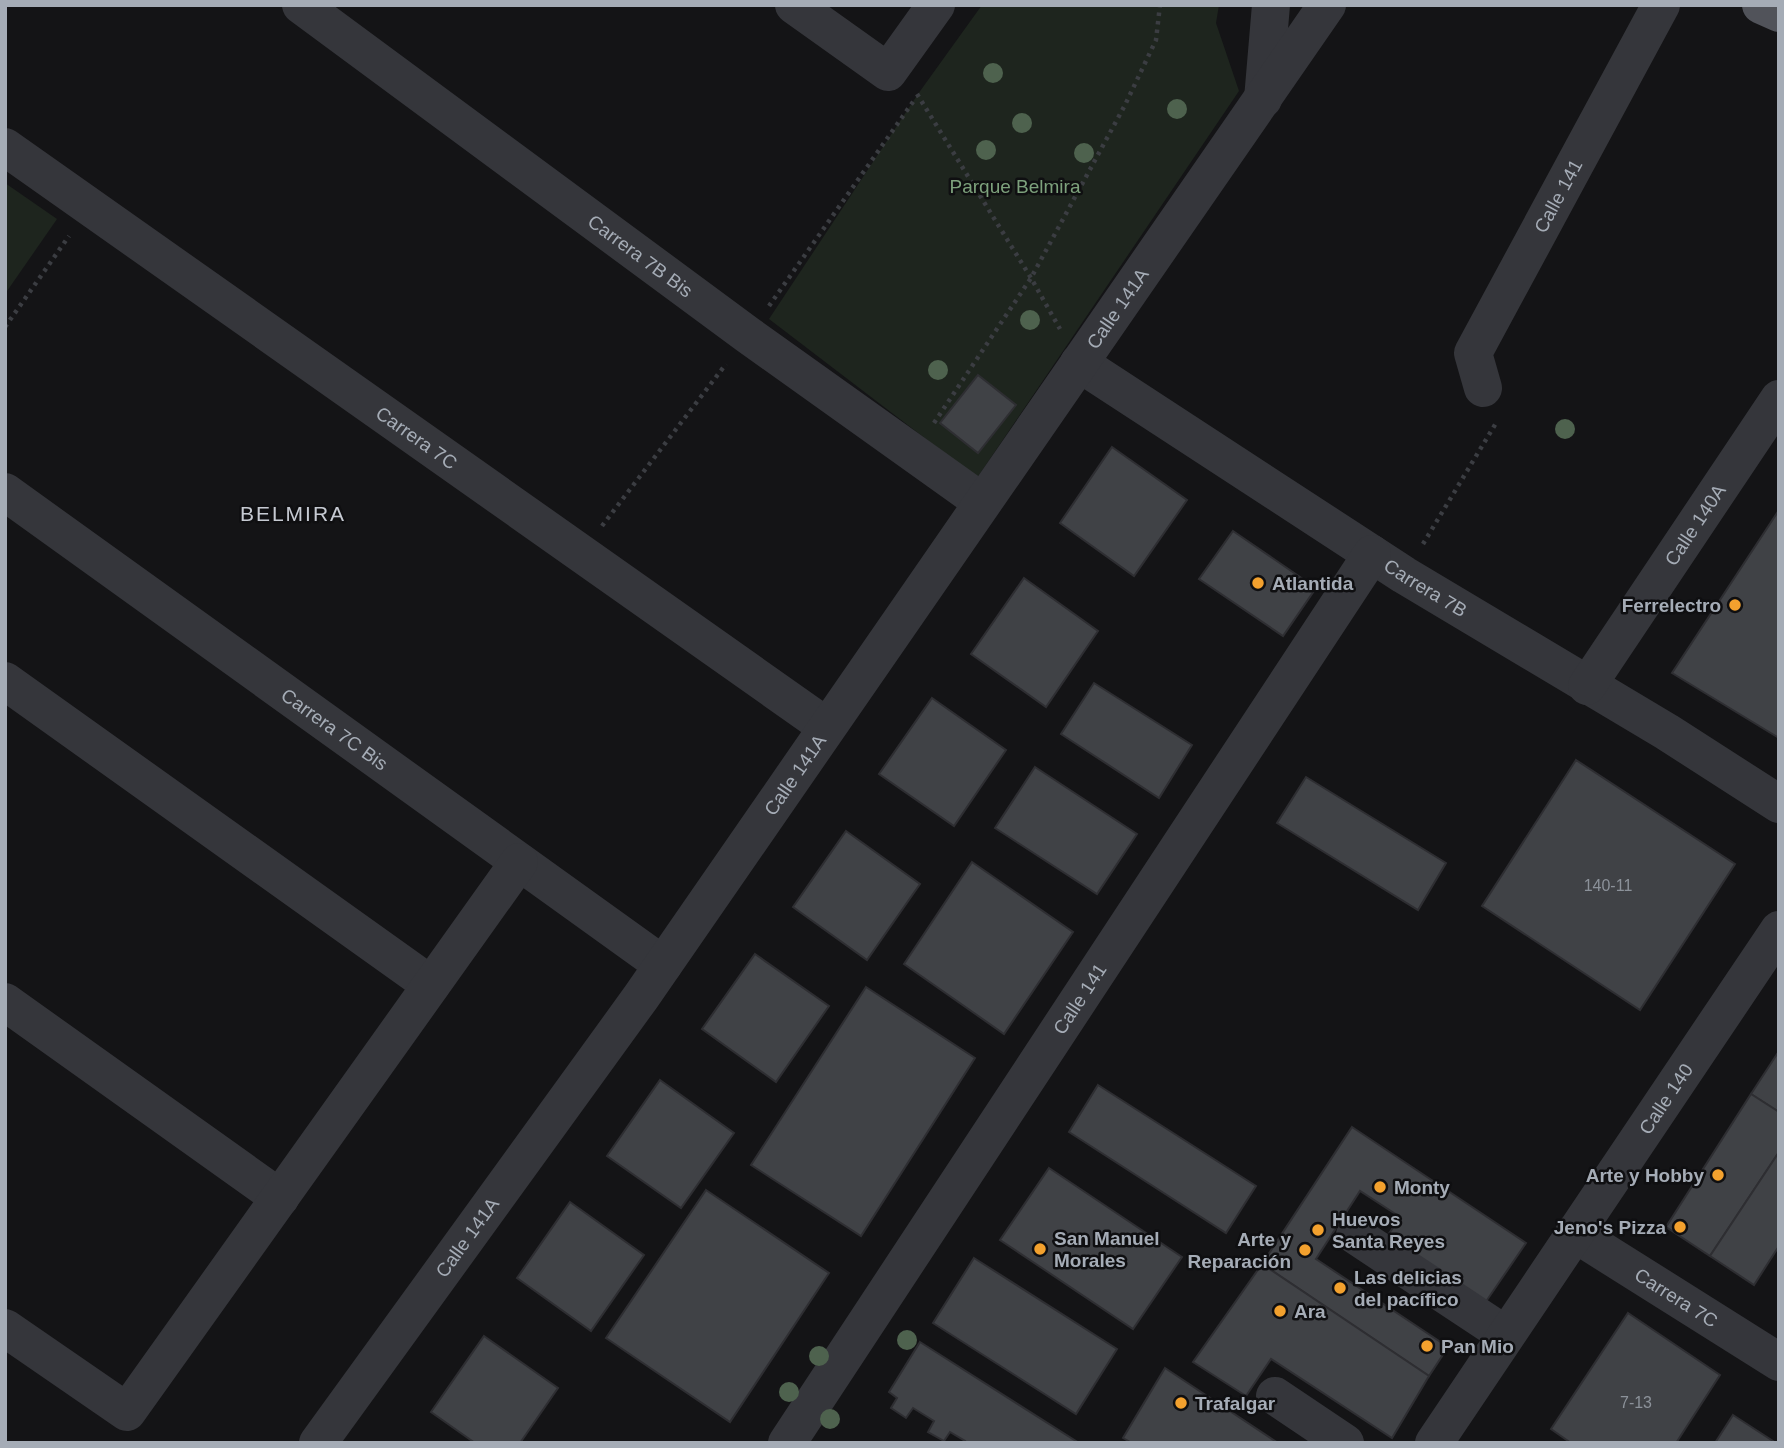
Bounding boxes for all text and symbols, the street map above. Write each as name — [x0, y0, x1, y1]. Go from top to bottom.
street label: Calle 141 — [1530, 156, 1586, 236]
park label: Parque Belmira — [950, 176, 1081, 197]
street label: Carrera 7B Bis — [584, 210, 697, 301]
street label: Calle 141A — [1082, 264, 1153, 353]
street label: Carrera 7C — [372, 402, 461, 473]
street label: Calle 140A — [1660, 480, 1730, 569]
district label: BELMIRA — [240, 502, 346, 525]
street label: Carrera 7B — [1380, 554, 1471, 621]
place label: Atlantida — [1272, 573, 1354, 594]
marker: Atlantida — [1250, 575, 1266, 591]
place label: Ferrelectro — [1622, 595, 1721, 616]
marker: Ferrelectro — [1727, 597, 1743, 613]
street label: Carrera 7C Bis — [277, 684, 392, 774]
street label: Calle 141A — [760, 730, 830, 819]
house number: 140-11 — [1584, 877, 1632, 894]
street label: Calle 141 — [1049, 959, 1110, 1038]
street label: Calle 140 — [1634, 1059, 1697, 1138]
place label: Arte y Hobby — [1586, 1165, 1704, 1186]
marker: Arte y Hobby — [1710, 1167, 1726, 1183]
place label: Monty — [1394, 1177, 1450, 1198]
marker: Monty — [1372, 1179, 1388, 1195]
street label: Calle 141A — [431, 1193, 503, 1281]
place label: Huevos Santa Reyes — [1332, 1209, 1445, 1252]
place label: Jeno's Pizza — [1554, 1217, 1666, 1238]
marker: Jeno's Pizza — [1672, 1219, 1688, 1235]
marker: Huevos Santa Reyes — [1310, 1222, 1326, 1238]
place label: San Manuel Morales — [1054, 1228, 1160, 1271]
place label: Arte y Reparación — [1188, 1229, 1291, 1272]
marker: San Manuel Morales — [1032, 1241, 1048, 1257]
marker: Arte y Reparación — [1297, 1242, 1313, 1258]
street label: Carrera 7C — [1631, 1264, 1722, 1331]
place label: Las delicias del pacífico — [1354, 1267, 1462, 1310]
marker: Las delicias del pacífico — [1332, 1280, 1348, 1296]
place label: Ara — [1294, 1301, 1326, 1322]
marker: Ara — [1272, 1303, 1288, 1319]
place label: Pan Mio — [1441, 1336, 1514, 1357]
marker: Pan Mio — [1419, 1338, 1435, 1354]
place label: Trafalgar — [1195, 1393, 1276, 1414]
house number: 7-13 — [1620, 1394, 1652, 1411]
marker: Trafalgar — [1173, 1395, 1189, 1411]

